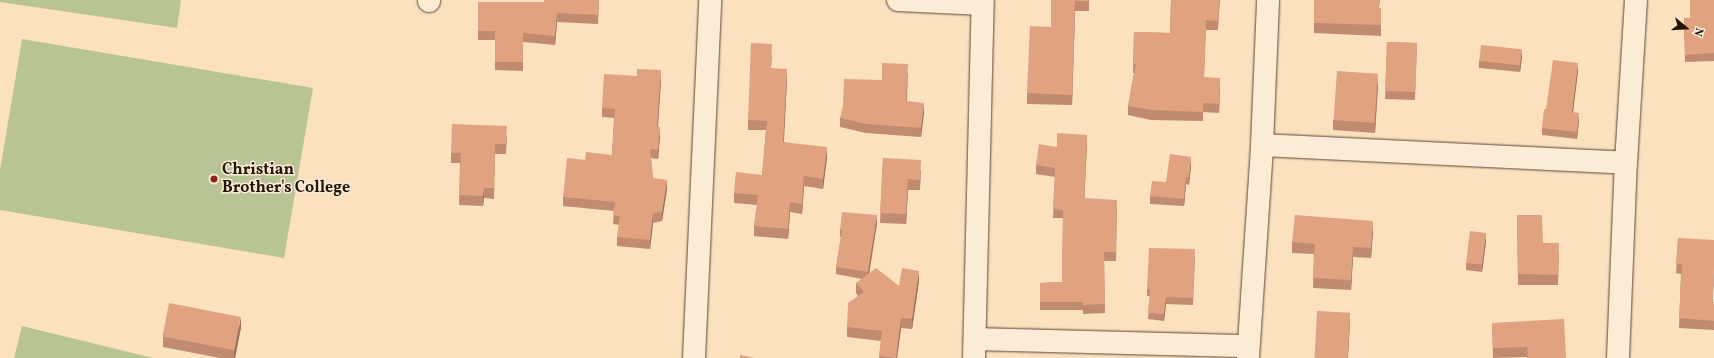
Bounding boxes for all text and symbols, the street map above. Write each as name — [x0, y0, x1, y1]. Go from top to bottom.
north arrow — [1666, 8, 1706, 48]
text: N — [1690, 26, 1706, 38]
place label: Christian Brother's College — [222, 160, 350, 198]
marker: Christian Brother's College — [209, 174, 219, 184]

